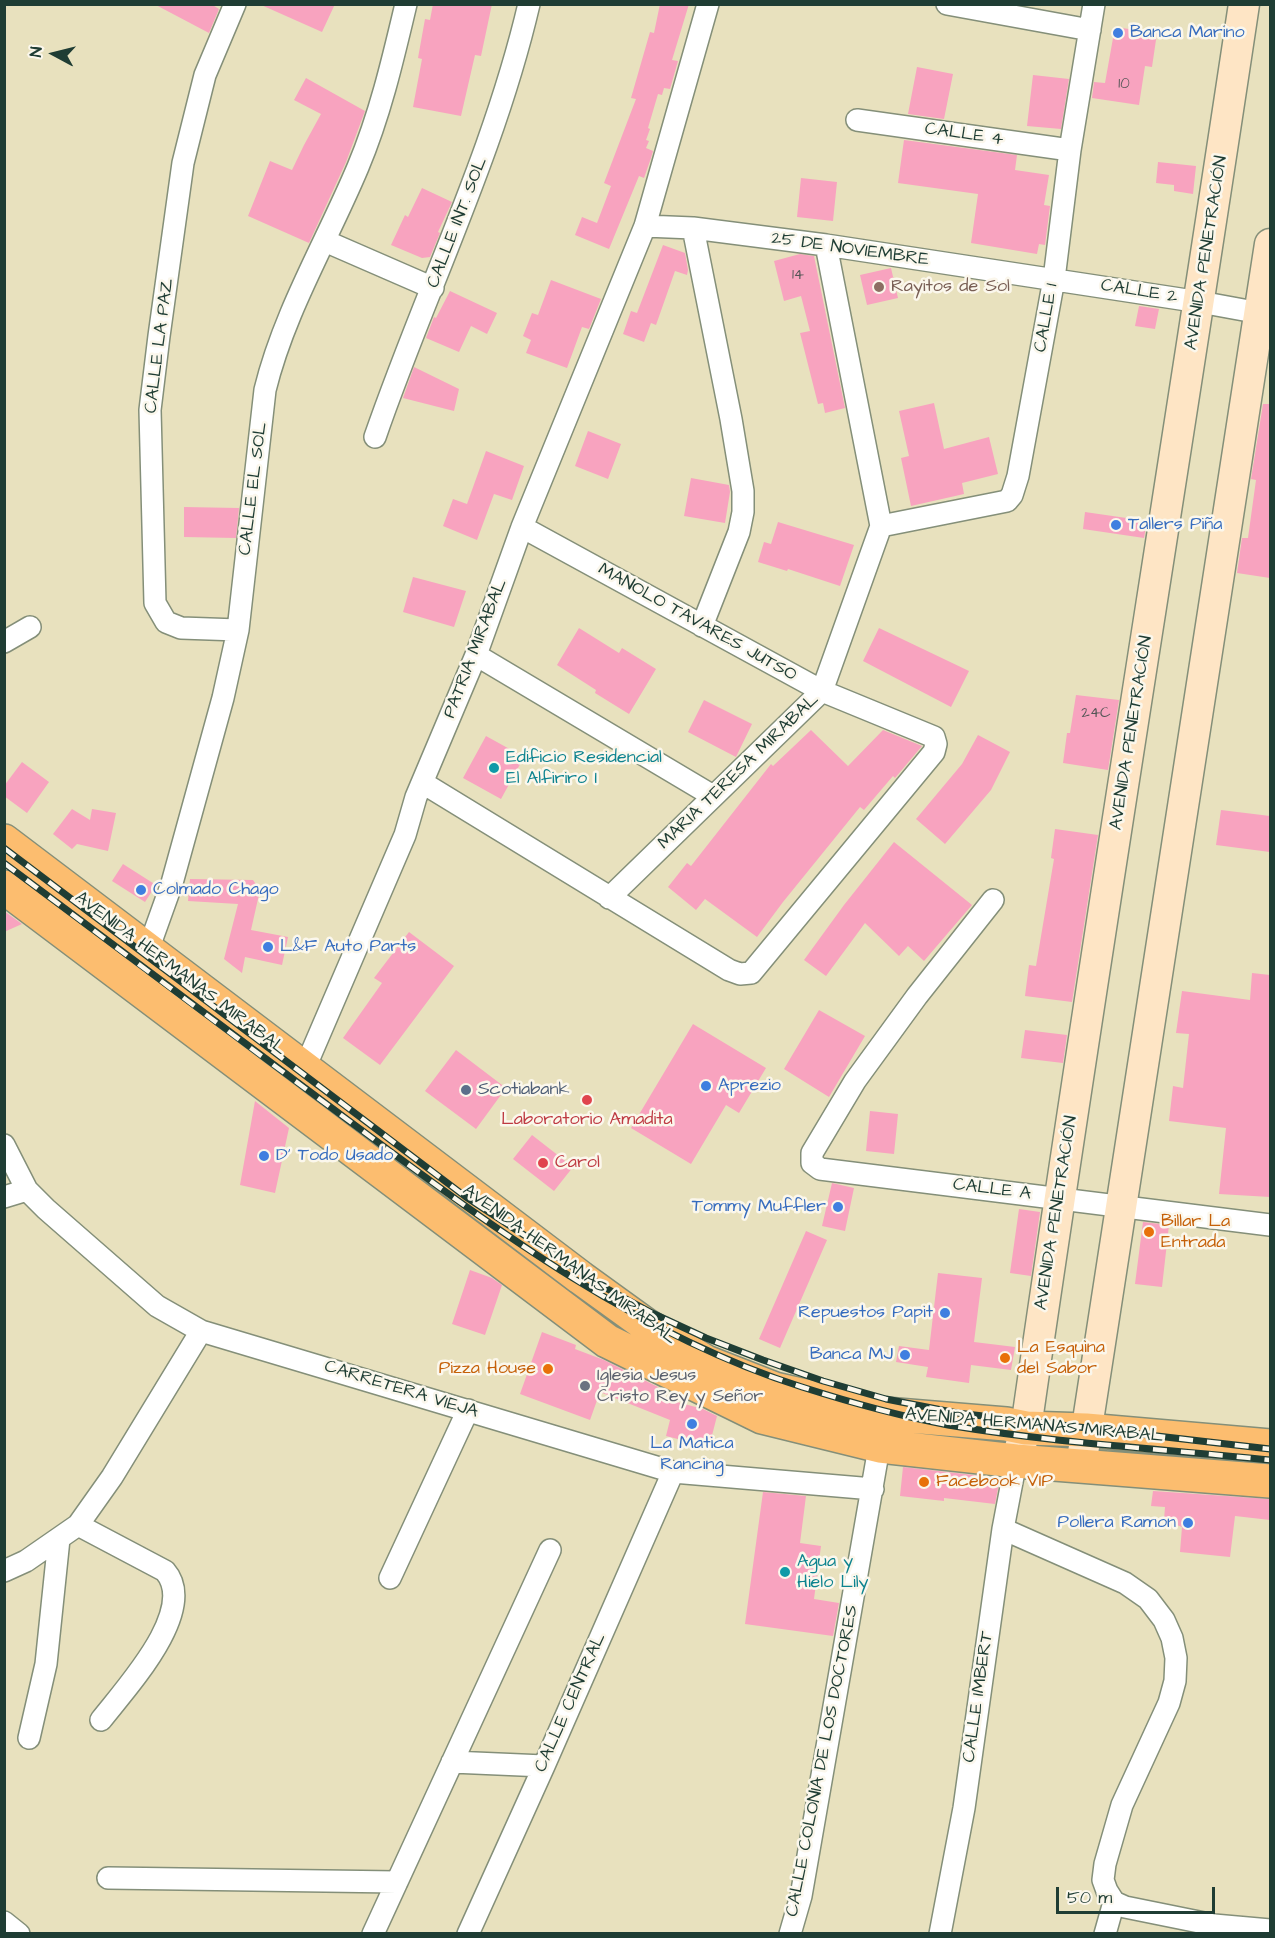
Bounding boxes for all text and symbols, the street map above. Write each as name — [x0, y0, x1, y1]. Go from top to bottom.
place label: Banca Marino — [1130, 22, 1245, 44]
north arrow — [24, 24, 84, 84]
marker: Banca Marino — [1111, 26, 1125, 40]
text: N — [25, 45, 48, 58]
house number: 10 — [1118, 76, 1130, 94]
street label: CALLE 4 — [923, 119, 1005, 151]
street label: AVENIDA PENETRACIÓN — [1181, 154, 1233, 352]
street label: CALLE INT. SOL — [423, 155, 493, 291]
street label: 25 DE NOVIEMBRE — [770, 228, 930, 272]
house number: 14 — [792, 267, 804, 285]
street label: CALLE 2 — [1099, 275, 1179, 309]
place label: Rayitos de Sol — [891, 276, 1010, 298]
street label: CALLE LA PAZ — [141, 277, 179, 415]
marker: Rayitos de Sol — [872, 280, 886, 294]
street label: CALLE 1 — [1030, 282, 1064, 354]
street label: CALLE EL SOL — [235, 421, 273, 557]
place label: Tallers Piña — [1128, 514, 1222, 536]
marker: Tallers Piña — [1109, 518, 1123, 532]
street label: MANOLO TAVARES JUTSO — [594, 559, 800, 687]
street label: PATRIA MIRABAL — [440, 576, 512, 722]
street label: AVENIDA PENETRACIÓN — [1106, 634, 1158, 832]
street label: MARIA TERESA MIRABAL — [654, 690, 824, 854]
house number: 24C — [1081, 705, 1111, 723]
place label: Edificio Residencial El Alfiriro I — [506, 747, 662, 789]
marker: Edificio Residencial El Alfiriro I — [487, 761, 501, 775]
place label: Colmado Chago — [153, 879, 279, 901]
marker: Colmado Chago — [134, 883, 148, 897]
street label: AVENIDA HERMANAS MIRABAL — [70, 887, 290, 1061]
place label: L&F Auto Parts — [280, 936, 416, 958]
marker: L&F Auto Parts — [261, 940, 275, 954]
place label: Aprezio — [718, 1075, 781, 1097]
place label: Scotiabank — [478, 1079, 570, 1101]
marker: Aprezio — [699, 1079, 713, 1093]
marker: Scotiabank — [459, 1083, 473, 1097]
marker: Laboratorio Amadita — [580, 1093, 594, 1107]
place label: Laboratorio Amadita — [501, 1109, 673, 1131]
street label: AVENIDA PENETRACIÓN — [1031, 1114, 1083, 1312]
place label: D' Todo Usado — [276, 1145, 393, 1167]
marker: D' Todo Usado — [257, 1149, 271, 1163]
place label: Carol — [555, 1152, 600, 1174]
marker: Carol — [536, 1156, 550, 1170]
street label: CALLE A — [952, 1174, 1032, 1206]
street label: AVENIDA HERMANAS MIRABAL — [458, 1180, 680, 1350]
place label: Tommy Muffler — [692, 1196, 826, 1218]
marker: Tommy Muffler — [831, 1200, 845, 1214]
place label: Billar La Entrada — [1161, 1211, 1230, 1254]
marker: Billar La Entrada — [1142, 1225, 1156, 1239]
place label: Repuestos Papit — [798, 1302, 933, 1324]
marker: Repuestos Papit — [938, 1306, 952, 1320]
place label: La Esquina del Sabor — [1017, 1337, 1105, 1380]
place label: Banca MJ — [810, 1344, 893, 1366]
marker: Banca MJ — [898, 1348, 912, 1362]
marker: La Esquina del Sabor — [998, 1351, 1012, 1365]
street label: CARRETERA VIEJA — [321, 1356, 481, 1424]
place label: Pizza House — [439, 1358, 536, 1380]
marker: Pizza House — [541, 1362, 555, 1376]
place label: Iglesia Jesus Cristo Rey y Señor — [597, 1365, 763, 1408]
marker: Iglesia Jesus Cristo Rey y Señor — [578, 1379, 592, 1393]
street label: AVENIDA HERMANAS MIRABAL — [904, 1404, 1164, 1448]
marker: La Matica Rancing — [685, 1417, 699, 1431]
place label: La Matica Rancing — [650, 1433, 734, 1476]
place label: Facebook VIP — [936, 1471, 1053, 1493]
marker: Facebook VIP — [917, 1475, 931, 1489]
place label: Pollera Ramon — [1058, 1512, 1176, 1534]
marker: Pollera Ramon — [1181, 1516, 1195, 1530]
place label: Agua y Hielo Lily — [797, 1551, 868, 1594]
marker: Agua y Hielo Lily — [778, 1565, 792, 1579]
street label: CALLE COLONIA DE LOS DOCTORES — [782, 1603, 864, 1919]
street label: CALLE CENTRAL — [531, 1630, 611, 1776]
street label: CALLE IMBERT — [959, 1630, 999, 1764]
scale bar — [1059, 1875, 1218, 1913]
text: 50 m — [1067, 1885, 1112, 1910]

